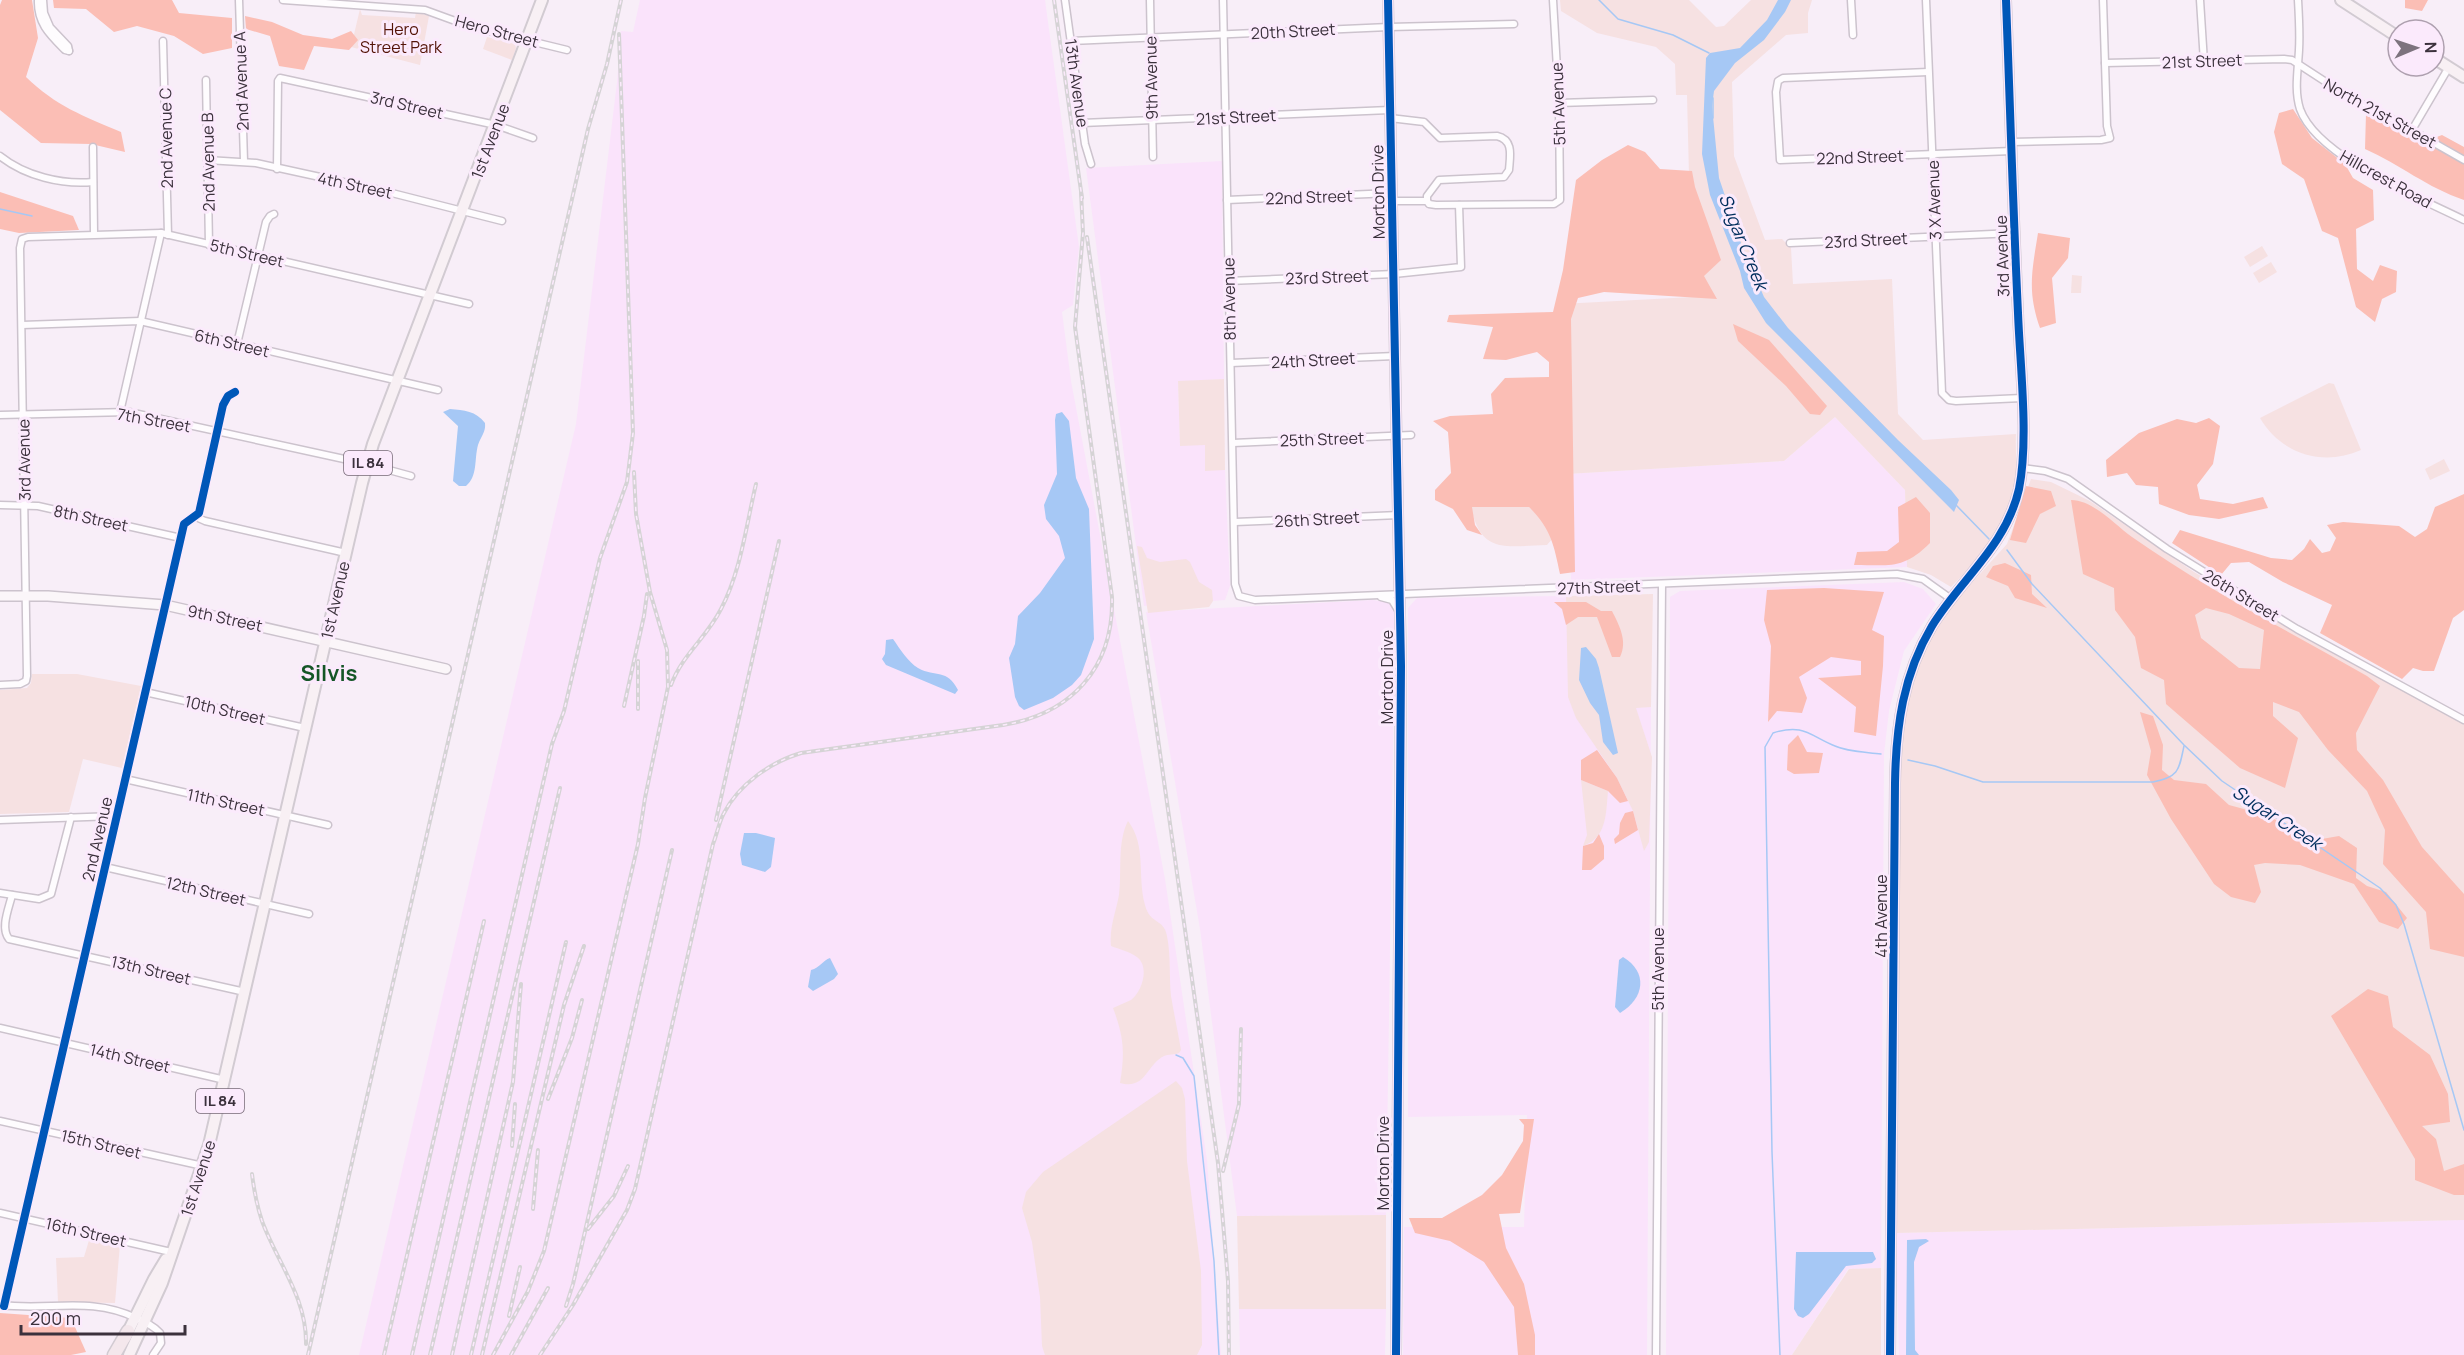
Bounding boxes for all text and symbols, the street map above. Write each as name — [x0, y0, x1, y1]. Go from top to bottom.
street label: Hero Street — [453, 9, 541, 53]
park label: Hero Street Park — [360, 18, 443, 58]
street label: 20th Street — [1250, 18, 1336, 44]
north arrow — [2386, 18, 2446, 78]
street label: 2nd Avenue A — [228, 31, 254, 131]
street label: 9th Avenue — [1139, 36, 1163, 120]
street label: 13th Avenue — [1060, 37, 1094, 129]
text: N — [2420, 41, 2442, 54]
street label: 21st Street — [2161, 49, 2243, 73]
street label: 5th Avenue — [1546, 62, 1570, 146]
street label: North 21st Street — [2320, 73, 2440, 153]
street label: 3rd Street — [368, 86, 446, 124]
street label: 2nd Avenue C — [154, 87, 178, 189]
street label: 1st Avenue — [466, 100, 514, 182]
street label: 21st Street — [1195, 104, 1277, 130]
street label: 2nd Avenue B — [196, 112, 220, 212]
street label: 22nd Street — [1816, 144, 1904, 170]
street label: Morton Drive — [1366, 145, 1390, 239]
street label: Hillcrest Road — [2336, 145, 2436, 213]
street label: 3 X Avenue — [1922, 160, 1946, 240]
street label: 4th Street — [316, 166, 394, 204]
street label: 22nd Street — [1265, 184, 1353, 210]
water label: Sugar Creek — [1714, 190, 1775, 296]
street label: 3rd Avenue — [1990, 215, 2014, 297]
street label: 23rd Street — [1824, 227, 1908, 253]
street label: 5th Street — [208, 234, 286, 272]
street label: 8th Avenue — [1217, 257, 1241, 341]
street label: 23rd Street — [1285, 265, 1369, 289]
street label: 6th Street — [192, 324, 272, 362]
street label: 24th Street — [1270, 347, 1356, 373]
street label: 7th Street — [116, 403, 192, 437]
street label: 3rd Avenue — [12, 419, 36, 501]
street label: 25th Street — [1279, 427, 1365, 451]
road number: IL 84 — [344, 451, 392, 475]
street label: 8th Street — [52, 499, 130, 537]
street label: 26th Street — [1274, 506, 1360, 532]
street label: 1st Avenue — [315, 559, 355, 641]
street label: 26th Street — [2199, 564, 2283, 626]
street label: 27th Street — [1557, 575, 1641, 599]
street label: 9th Street — [186, 599, 264, 637]
street label: Morton Drive — [1376, 630, 1398, 724]
district label: Silvis — [300, 658, 358, 688]
street label: 10th Street — [183, 690, 267, 730]
water label: Sugar Creek — [2228, 779, 2329, 857]
street label: 11th Street — [185, 783, 267, 821]
street label: 2nd Avenue — [77, 795, 117, 883]
street label: 12th Street — [164, 871, 248, 911]
street label: 4th Avenue — [1870, 874, 1892, 958]
street label: 5th Avenue — [1647, 927, 1669, 1011]
street label: 13th Street — [109, 950, 193, 990]
street label: 14th Street — [88, 1038, 172, 1078]
road number: IL 84 — [196, 1089, 244, 1113]
street label: Morton Drive — [1372, 1116, 1394, 1210]
street label: 15th Street — [59, 1124, 143, 1164]
street label: 1st Avenue — [175, 1137, 221, 1219]
street label: 16th Street — [43, 1212, 129, 1252]
scale bar — [21, 1298, 184, 1336]
text: 200 m — [30, 1306, 81, 1330]

